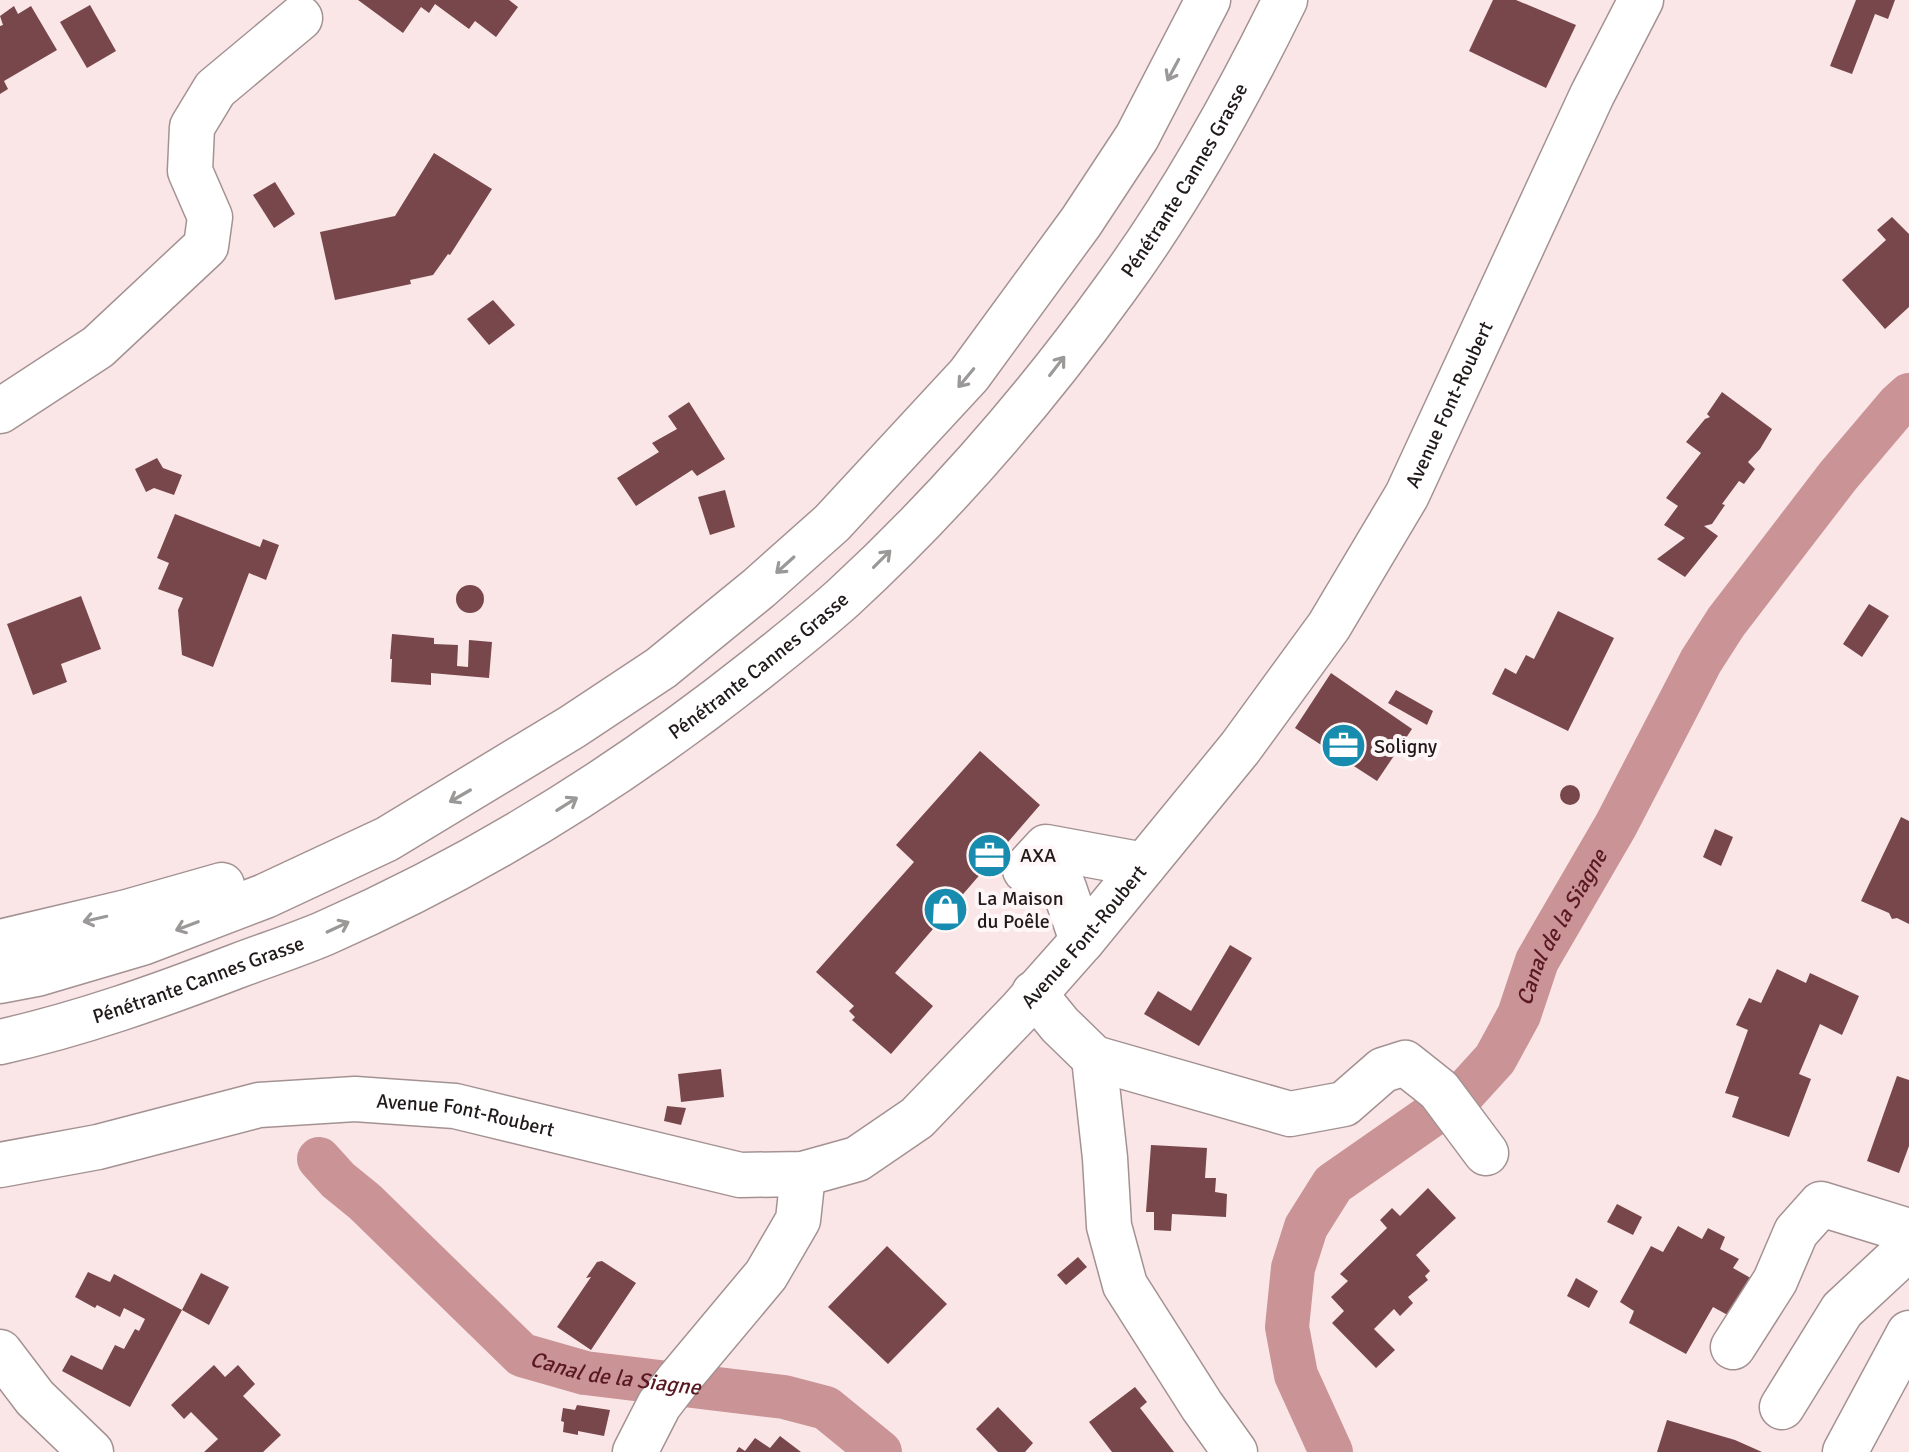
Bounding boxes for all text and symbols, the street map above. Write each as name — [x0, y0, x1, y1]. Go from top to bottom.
one-way arrow — [1164, 57, 1180, 81]
street label: Pénétrante Cannes Grasse — [1116, 79, 1253, 282]
street label: Avenue Font-Roubert — [1400, 318, 1499, 492]
one-way arrow — [1048, 356, 1065, 377]
one-way arrow — [957, 367, 975, 387]
one-way arrow — [872, 550, 891, 569]
one-way arrow — [776, 555, 796, 573]
street label: Pénétrante Cannes Grasse — [664, 587, 854, 745]
office icon: Soligny — [1319, 722, 1367, 770]
place label: Soligny — [1374, 734, 1438, 759]
one-way arrow — [449, 788, 472, 804]
one-way arrow — [555, 796, 578, 812]
office icon: AXA — [965, 831, 1013, 879]
place label: AXA — [1020, 843, 1056, 868]
water label: Canal de la Siagne — [1510, 844, 1614, 1009]
street label: Avenue Font-Roubert — [1016, 860, 1152, 1014]
shop icon: La Maison du Poêle — [922, 885, 970, 933]
place label: La Maison du Poêle — [977, 886, 1064, 934]
one-way arrow — [83, 912, 109, 927]
one-way arrow — [326, 919, 350, 934]
one-way arrow — [175, 920, 199, 934]
street label: Pénétrante Cannes Grasse — [90, 931, 308, 1029]
street label: Avenue Font-Roubert — [375, 1089, 557, 1143]
water label: Canal de la Siagne — [527, 1345, 703, 1401]

